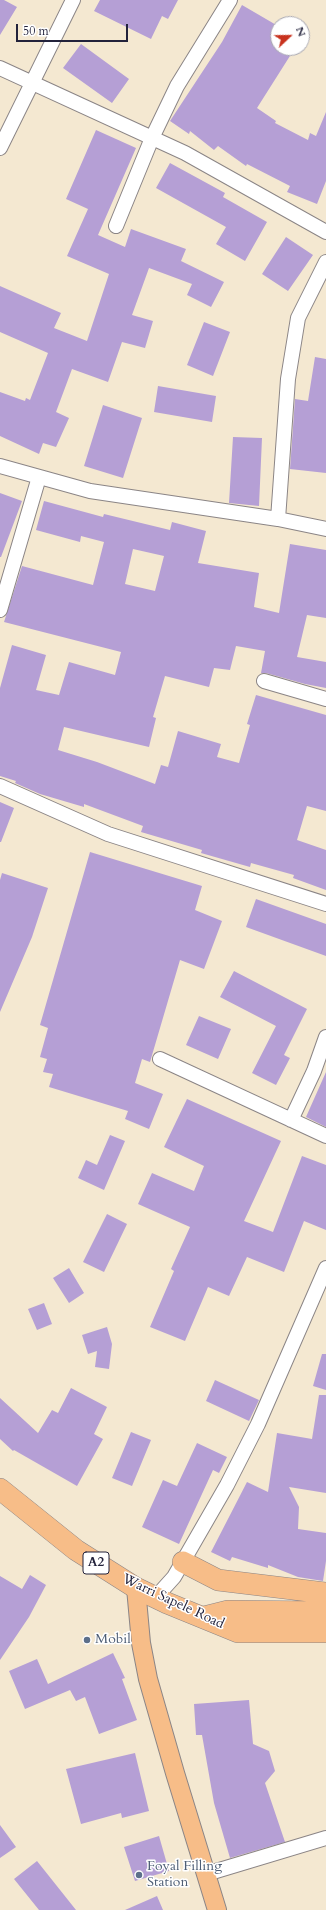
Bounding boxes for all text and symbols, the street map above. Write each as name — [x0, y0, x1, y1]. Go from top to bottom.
scale bar — [18, 16, 130, 42]
north arrow — [270, 16, 310, 56]
text: 50 m — [23, 23, 49, 39]
text: N — [292, 24, 309, 39]
road number: A2 — [83, 1552, 109, 1574]
street label: Warri Sapele Road — [119, 1571, 227, 1633]
place label: Mobil — [95, 1632, 131, 1648]
marker: Mobil — [82, 1635, 92, 1645]
place label: Foyal Filling Station — [147, 1859, 222, 1892]
marker: Foyal Filling Station — [134, 1870, 144, 1880]

